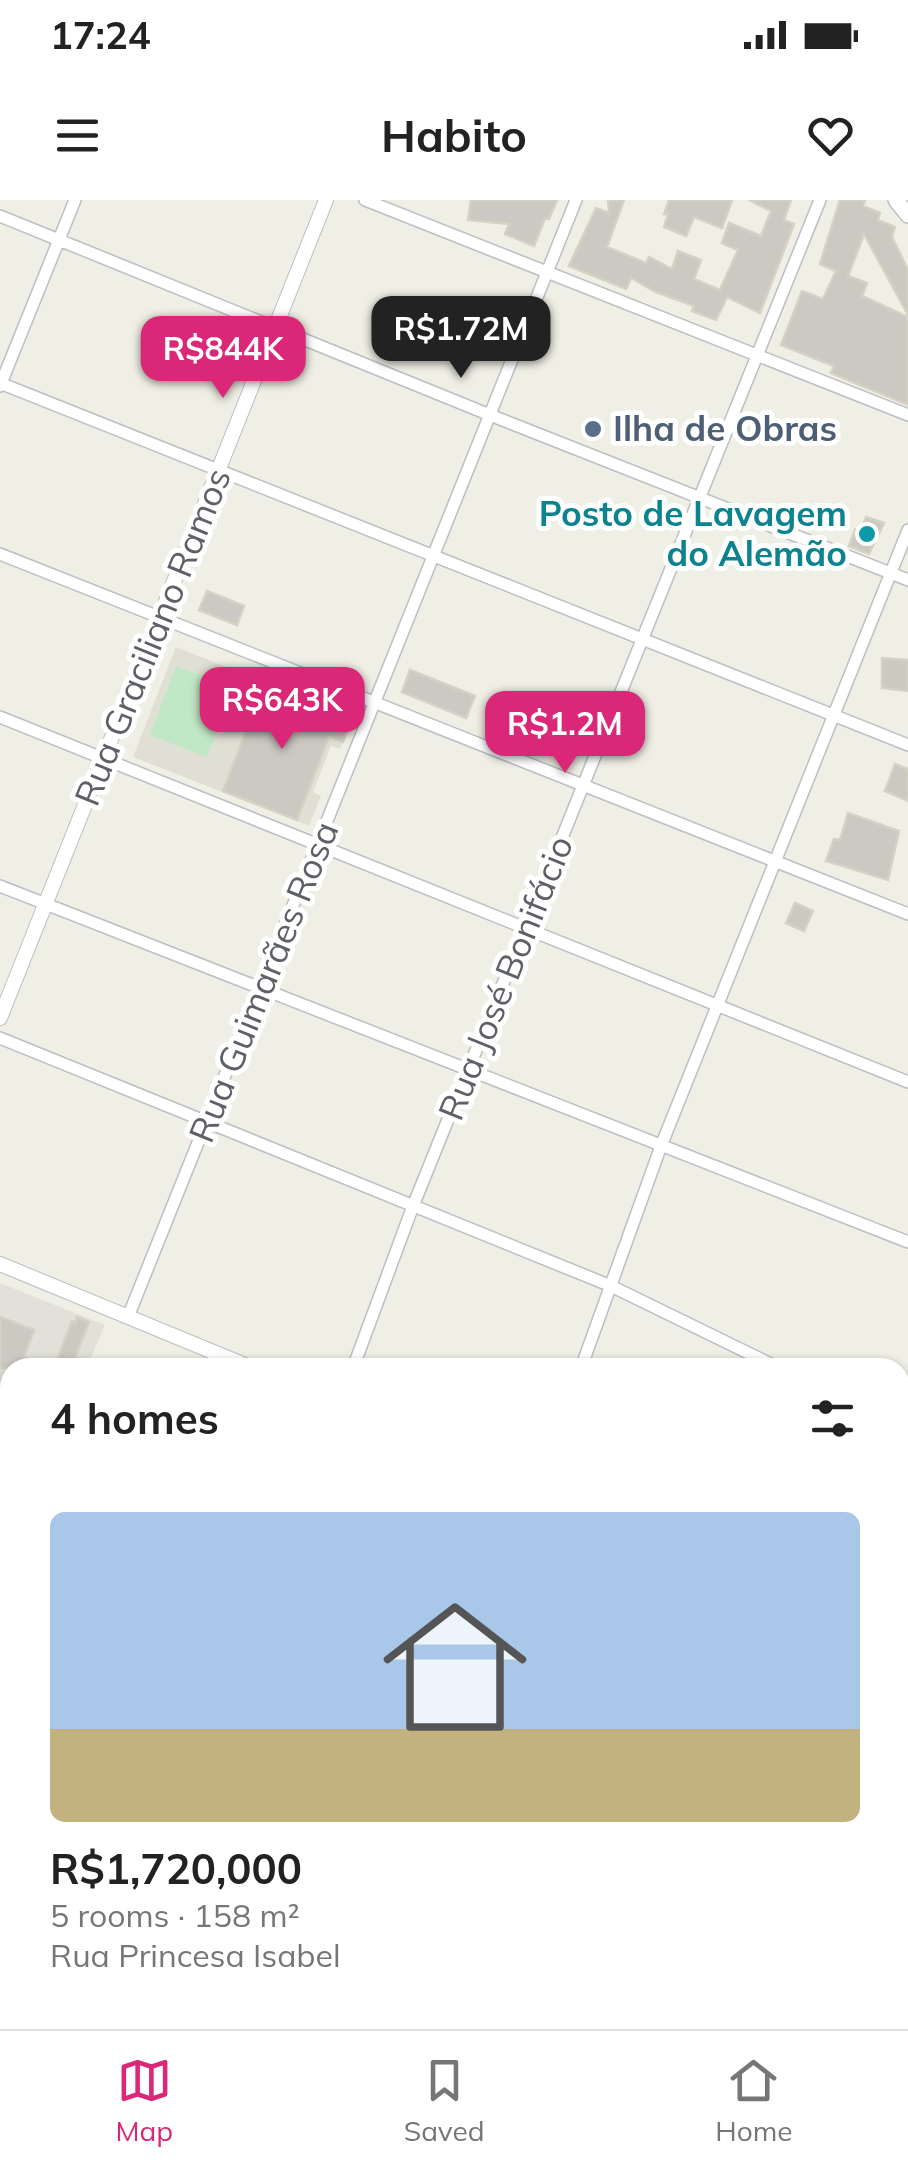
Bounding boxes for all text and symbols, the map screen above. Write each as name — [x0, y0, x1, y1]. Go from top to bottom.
text: 17:24 — [50, 11, 151, 59]
text: Habito — [381, 107, 527, 163]
icon: menu — [50, 108, 105, 163]
icon: heart — [803, 108, 858, 163]
pin: R$1.72M — [369, 296, 553, 381]
text: R$1.72M — [393, 308, 529, 348]
pin: R$844K — [142, 316, 304, 401]
text: R$844K — [163, 328, 283, 368]
place label: Ilha de Obras — [613, 406, 837, 450]
marker: Ilha de Obras — [582, 418, 604, 440]
street label: Rua Graciliano Ramos — [64, 462, 240, 812]
place label: Posto de Lavagem do Alemão — [539, 491, 847, 575]
marker: Posto de Lavagem do Alemão — [856, 523, 878, 545]
pin: R$643K — [201, 667, 363, 752]
text: R$643K — [222, 679, 342, 719]
pin: R$1.2M — [484, 691, 646, 776]
text: R$1.2M — [507, 703, 623, 743]
street label: Rua Guimarães Rosa — [179, 815, 347, 1148]
street label: Rua José Bonifácio — [428, 829, 582, 1126]
icon: filters — [805, 1391, 860, 1446]
text: 4 homes — [50, 1392, 219, 1445]
icon: home — [365, 1577, 545, 1757]
text: R$1,720,000 — [50, 1842, 302, 1895]
text: 5 rooms · 158 m² — [50, 1895, 300, 1935]
text: Rua Princesa Isabel — [50, 1935, 341, 1975]
tab: Map — [115, 2053, 173, 2148]
tab: Saved — [404, 2053, 485, 2148]
tab: Home — [715, 2053, 793, 2148]

